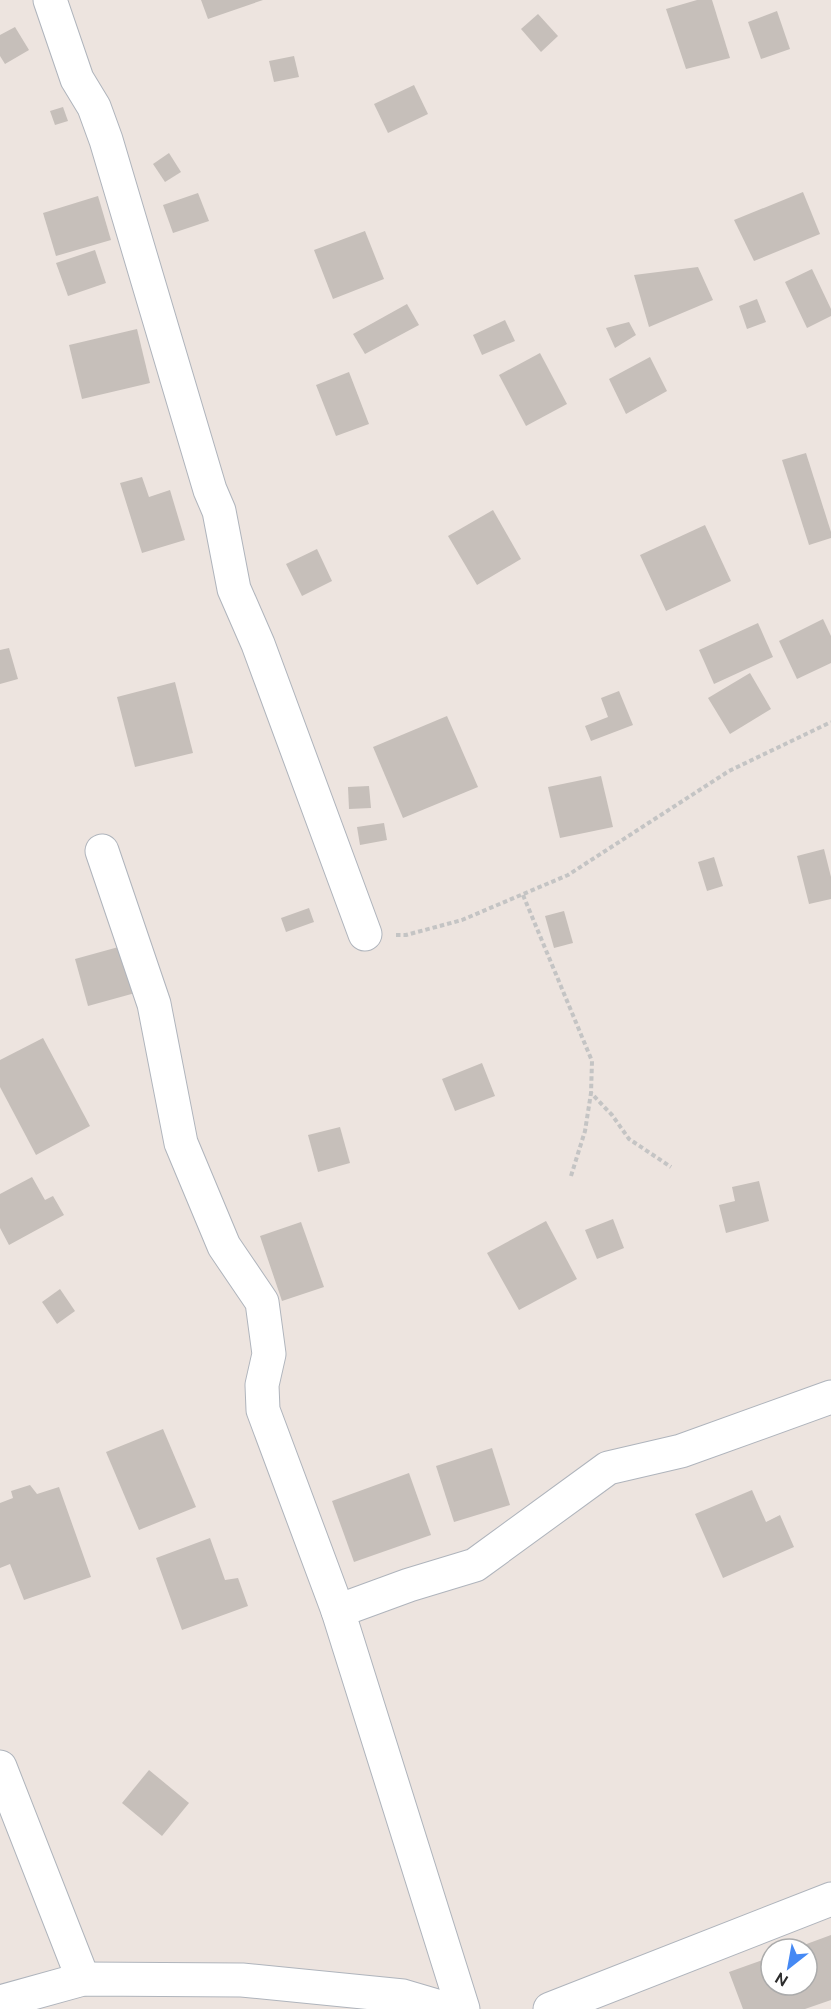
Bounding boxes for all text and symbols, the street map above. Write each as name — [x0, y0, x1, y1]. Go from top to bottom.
north arrow — [759, 1937, 819, 1997]
text: N — [772, 1969, 791, 1991]

